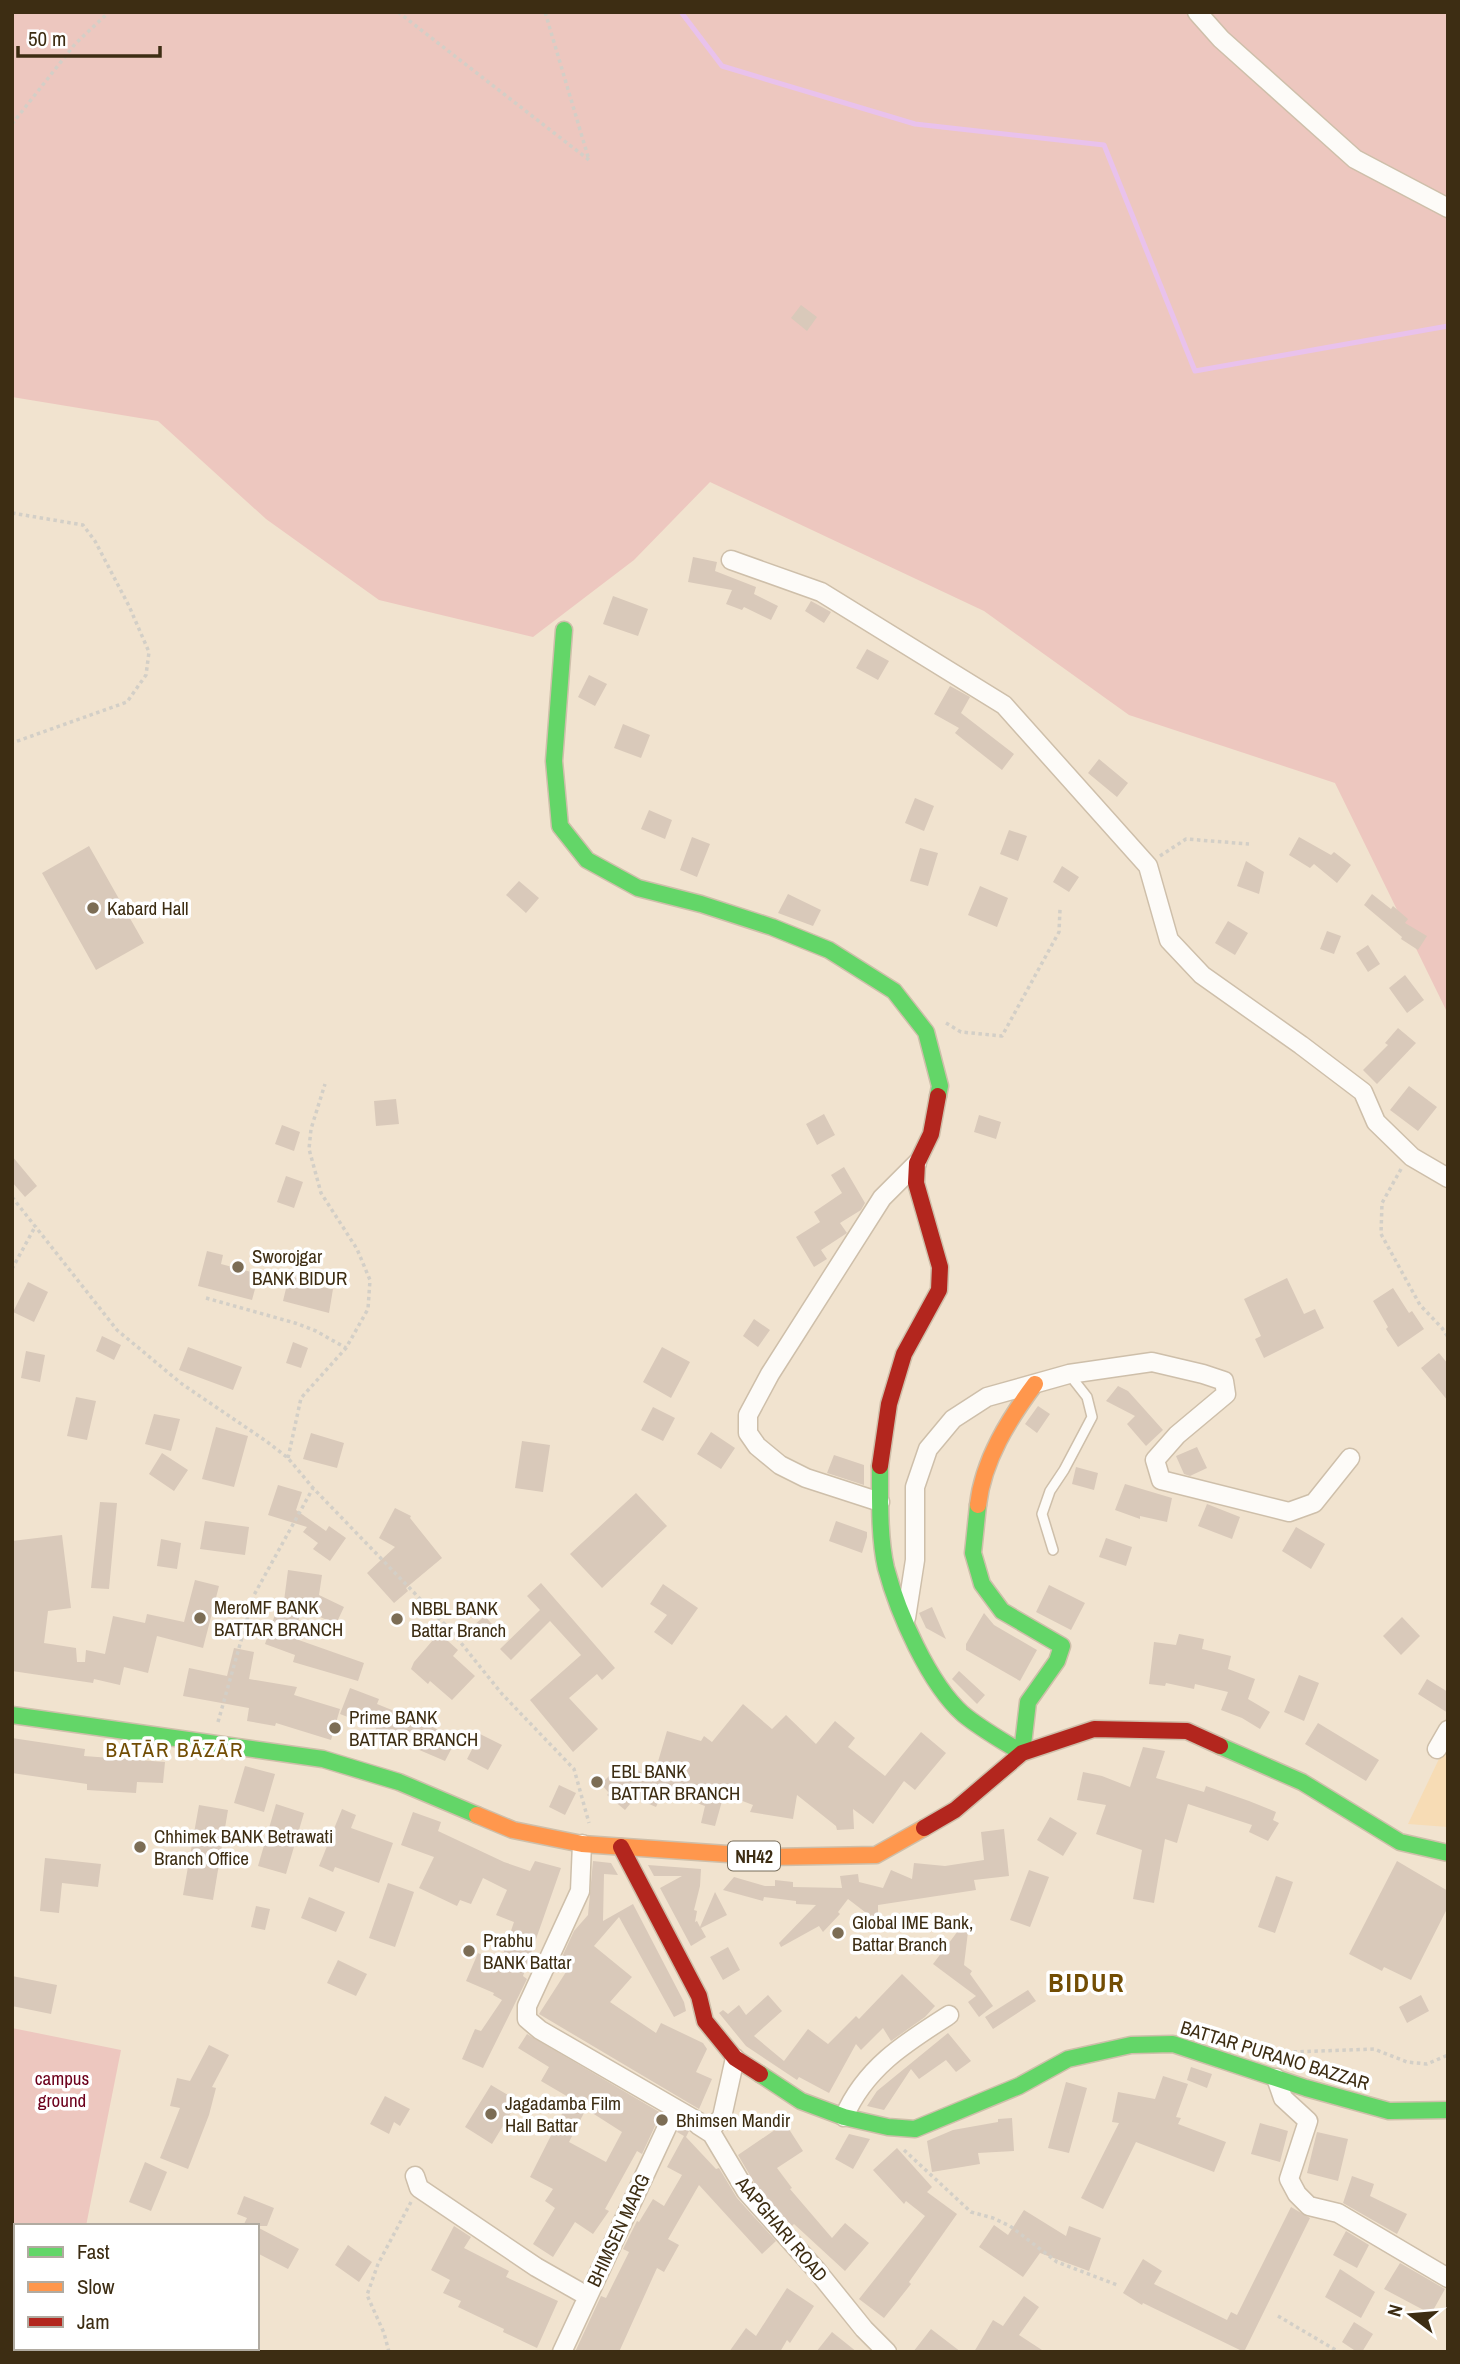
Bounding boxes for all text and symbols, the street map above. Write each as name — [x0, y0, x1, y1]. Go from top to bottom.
scale bar — [18, 14, 159, 58]
text: 50 m — [28, 24, 66, 53]
place label: Kabard Hall — [107, 895, 188, 921]
marker: Kabard Hall — [85, 900, 101, 916]
place label: Sworojgar BANK BIDUR — [252, 1243, 347, 1291]
marker: Sworojgar BANK BIDUR — [230, 1259, 246, 1275]
place label: MeroMF BANK BATTAR BRANCH — [214, 1594, 343, 1642]
place label: NBBL BANK Battar Branch — [411, 1595, 506, 1643]
marker: MeroMF BANK BATTAR BRANCH — [192, 1610, 208, 1626]
marker: NBBL BANK Battar Branch — [389, 1611, 405, 1627]
place label: Prime BANK BATTAR BRANCH — [349, 1704, 478, 1752]
marker: Prime BANK BATTAR BRANCH — [327, 1720, 343, 1736]
district label: BATĀR BĀZĀR — [105, 1735, 245, 1764]
place label: EBL BANK BATTAR BRANCH — [611, 1758, 740, 1806]
marker: EBL BANK BATTAR BRANCH — [589, 1774, 605, 1790]
place label: Chhimek BANK Betrawati Branch Office — [154, 1823, 333, 1871]
marker: Chhimek BANK Betrawati Branch Office — [132, 1839, 148, 1855]
road number: NH42 — [728, 1842, 780, 1870]
place label: Global IME Bank, Battar Branch — [852, 1909, 973, 1957]
marker: Global IME Bank, Battar Branch — [830, 1925, 846, 1941]
place label: Prabhu BANK Battar — [483, 1927, 572, 1975]
marker: Prabhu BANK Battar — [461, 1943, 477, 1959]
district label: BIDUR — [1048, 1965, 1126, 2000]
street label: BATTAR PURANO BAZZAR — [1177, 2014, 1373, 2096]
park label: campus ground — [35, 2065, 89, 2113]
place label: Jagadamba Film Hall Battar — [505, 2090, 621, 2138]
marker: Jagadamba Film Hall Battar — [483, 2106, 499, 2122]
place label: Bhimsen Mandir — [676, 2107, 791, 2133]
marker: Bhimsen Mandir — [654, 2112, 670, 2128]
street label: BHIMSEN MARG — [580, 2169, 656, 2291]
street label: AAPGHARI ROAD — [730, 2170, 834, 2287]
legend — [14, 2224, 259, 2350]
text: Fast — [77, 2237, 110, 2266]
text: Slow — [77, 2272, 115, 2301]
north arrow — [1376, 2280, 1446, 2350]
text: N — [1381, 2301, 1409, 2319]
text: Jam — [77, 2307, 110, 2336]

